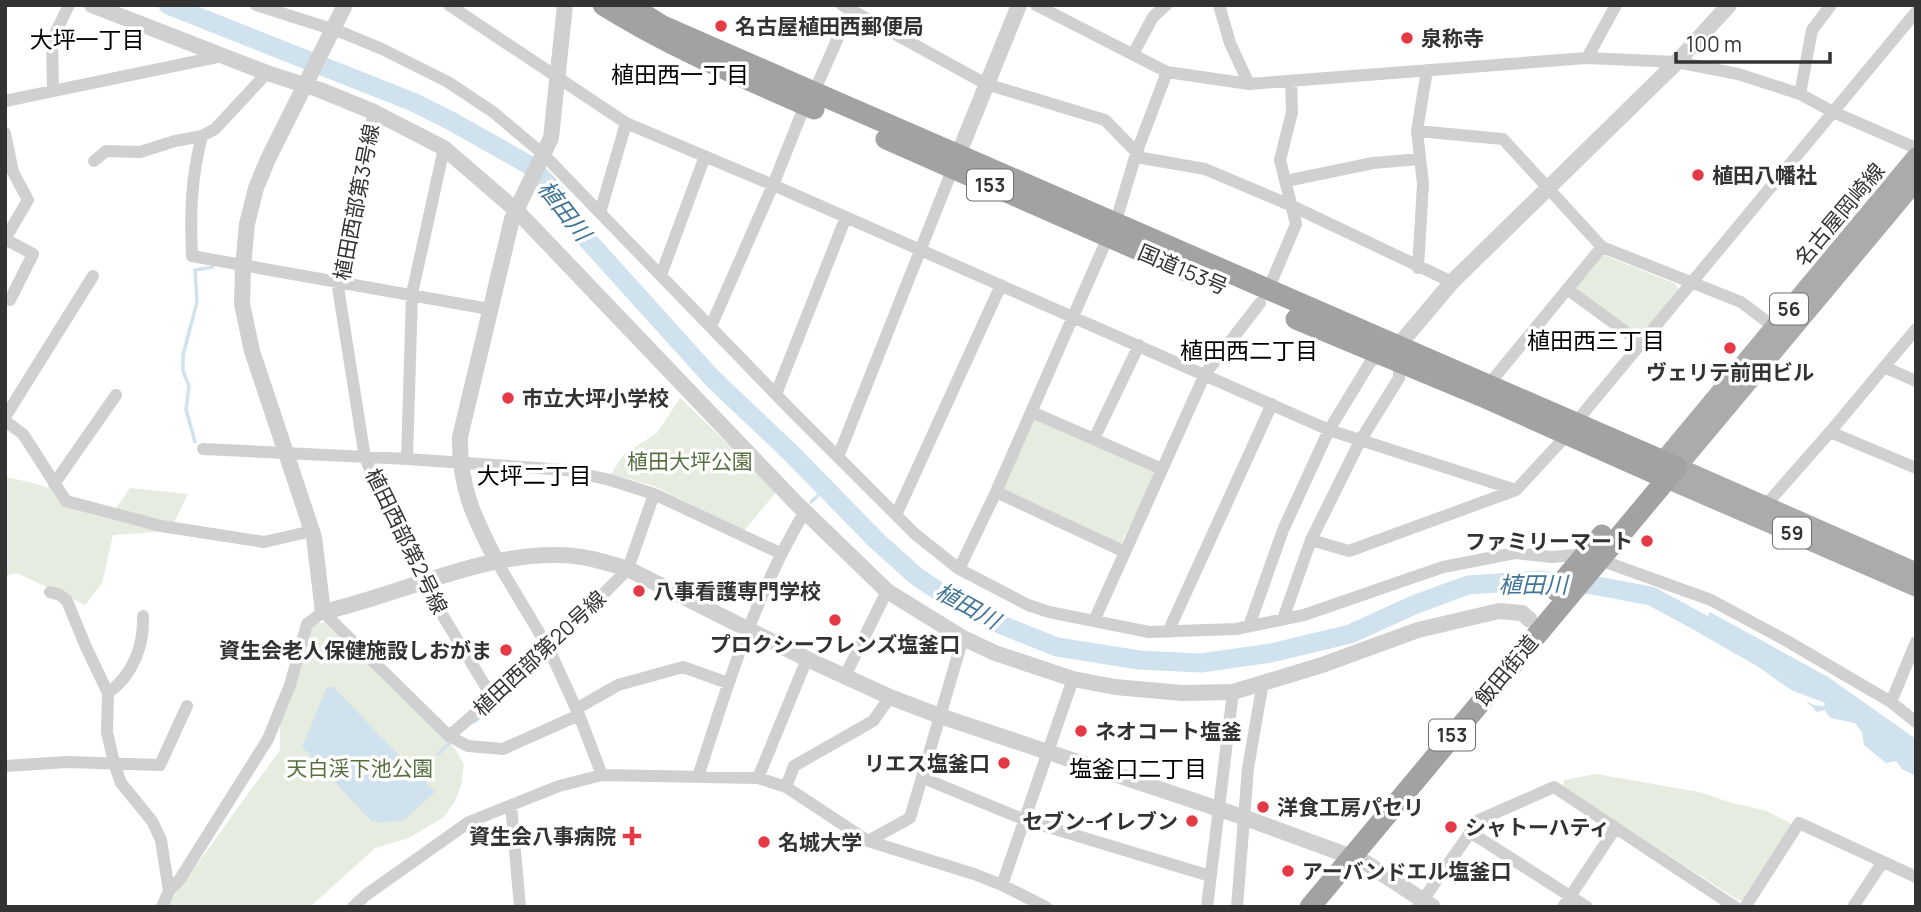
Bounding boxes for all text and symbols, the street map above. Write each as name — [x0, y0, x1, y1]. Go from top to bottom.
place label: 名古屋植田西郵便局 — [735, 12, 924, 40]
marker: 名古屋植田西郵便局 — [713, 18, 729, 34]
scale bar — [1676, 21, 1830, 65]
district label: 大坪一丁目 — [30, 23, 145, 55]
place label: 泉称寺 — [1421, 24, 1484, 52]
marker: 泉称寺 — [1399, 30, 1415, 46]
text: 100 m — [1686, 30, 1742, 58]
district label: 植田西一丁目 — [611, 58, 749, 90]
street label: 植田西部第3号線 — [327, 121, 385, 283]
street label: 名古屋岡崎線 — [1788, 157, 1890, 271]
place label: 植田八幡社 — [1712, 161, 1817, 189]
marker: 植田八幡社 — [1690, 167, 1706, 183]
road number: 153 — [967, 169, 1013, 200]
water label: 植田川 — [531, 173, 601, 249]
street label: 国道153号 — [1134, 238, 1232, 300]
road number: 56 — [1770, 294, 1808, 324]
district label: 植田西三丁目 — [1527, 324, 1665, 356]
district label: 植田西二丁目 — [1180, 334, 1318, 366]
marker: ヴェリテ前田ビル — [1722, 340, 1738, 356]
place label: ヴェリテ前田ビル — [1646, 358, 1814, 386]
place label: 市立大坪小学校 — [522, 384, 669, 412]
marker: 市立大坪小学校 — [500, 390, 516, 406]
park label: 植田大坪公園 — [627, 447, 753, 475]
district label: 大坪二丁目 — [477, 459, 592, 491]
street label: 植田西部第2号線 — [360, 463, 454, 619]
road number: 59 — [1773, 518, 1811, 548]
place label: ファミリーマート — [1465, 527, 1633, 555]
marker: ファミリーマート — [1639, 533, 1655, 549]
water label: 植田川 — [1499, 568, 1571, 600]
water label: 植田川 — [930, 574, 1009, 637]
place label: 八事看護専門学校 — [653, 577, 821, 605]
marker: 八事看護専門学校 — [631, 583, 647, 599]
street label: 植田西部第20号線 — [467, 584, 611, 722]
marker: プロクシーフレンズ塩釜口 — [827, 612, 843, 628]
street label: 飯田街道 — [1468, 629, 1544, 711]
place label: プロクシーフレンズ塩釜口 — [710, 630, 960, 658]
place label: 資生会老人保健施設しおがま — [219, 636, 492, 664]
marker: 資生会老人保健施設しおがま — [498, 642, 514, 658]
place label: ネオコート塩釜 — [1095, 717, 1242, 745]
road number: 153 — [1429, 720, 1475, 750]
marker: ネオコート塩釜 — [1073, 723, 1089, 739]
place label: リエス塩釜口 — [864, 749, 990, 777]
district label: 塩釜口二丁目 — [1069, 752, 1207, 784]
park label: 天白渓下池公園 — [287, 754, 434, 782]
marker: リエス塩釜口 — [996, 755, 1012, 771]
place label: 洋食工房パセリ — [1277, 793, 1424, 821]
marker: 洋食工房パセリ — [1255, 799, 1271, 815]
place label: セブン-イレブン — [1022, 807, 1178, 835]
marker: セブン-イレブン — [1184, 813, 1200, 829]
place label: シャトーハティ — [1465, 813, 1610, 841]
marker: シャトーハティ — [1443, 819, 1459, 835]
place label: 資生会八事病院 — [469, 822, 616, 850]
marker: 資生会八事病院 — [622, 826, 642, 846]
place label: 名城大学 — [778, 828, 862, 856]
marker: 名城大学 — [756, 834, 772, 850]
place label: アーバンドエル塩釜口 — [1302, 857, 1512, 885]
marker: アーバンドエル塩釜口 — [1280, 863, 1296, 879]

